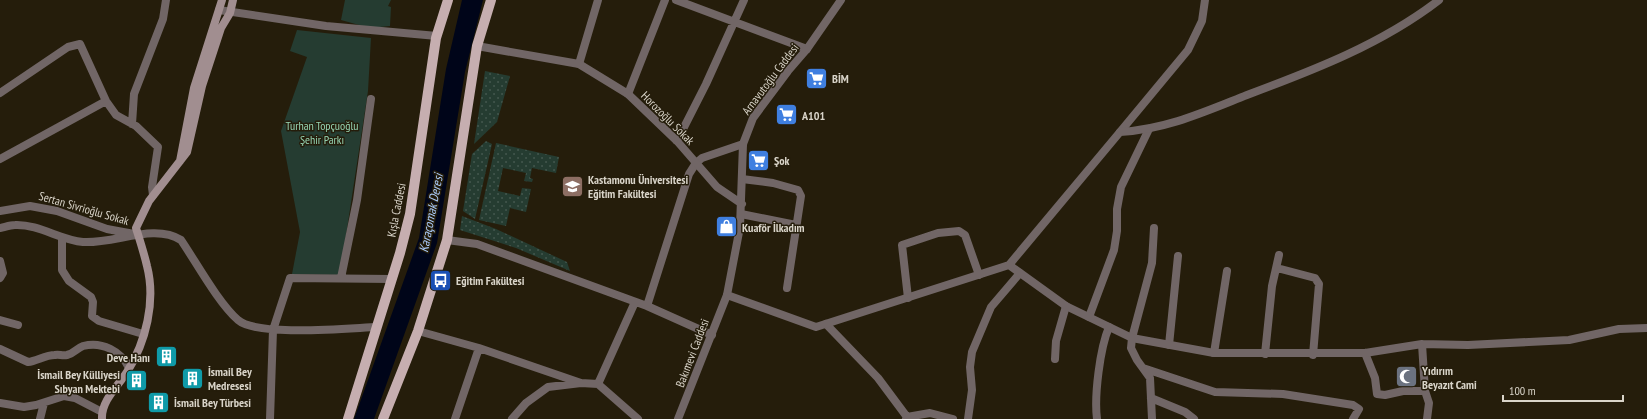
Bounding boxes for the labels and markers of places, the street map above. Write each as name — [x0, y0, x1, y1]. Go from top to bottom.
supermarket icon: BİM — [803, 65, 829, 91]
place label: BİM — [832, 71, 849, 86]
supermarket icon: A101 — [774, 102, 800, 128]
place label: A101 — [801, 108, 825, 123]
supermarket icon: Şok — [745, 147, 771, 173]
place label: Şok — [774, 153, 790, 168]
place label: Kastamonu Üniversitesi Eğitim Fakültesi — [588, 172, 689, 201]
school or university icon: Kastamonu Üniversitesi Eğitim Fakültesi — [559, 173, 585, 199]
shop icon: Kuaför İlkadım — [714, 214, 740, 240]
place label: Kuaför İlkadım — [742, 220, 805, 235]
bus stop icon: Eğitim Fakültesi — [427, 267, 453, 293]
place label: Eğitim Fakültesi — [456, 273, 525, 288]
building icon: Deve Hanı — [153, 344, 179, 370]
place label: Deve Hanı — [107, 350, 150, 365]
place label: Yıdırım Beyazıt Cami — [1421, 363, 1477, 392]
place label: İsmail Bey Medresesi — [208, 364, 252, 393]
mosque icon: Yıdırım Beyazıt Cami — [1393, 364, 1419, 390]
building icon: İsmail Bey Medresesi — [180, 365, 206, 391]
place label: İsmail Bey Külliyesi Sıbyan Mektebi — [37, 367, 120, 396]
building icon: İsmail Bey Külliyesi Sıbyan Mektebi — [123, 368, 149, 394]
building icon: İsmail Bey Türbesi — [146, 389, 172, 415]
place label: İsmail Bey Türbesi — [174, 395, 251, 410]

